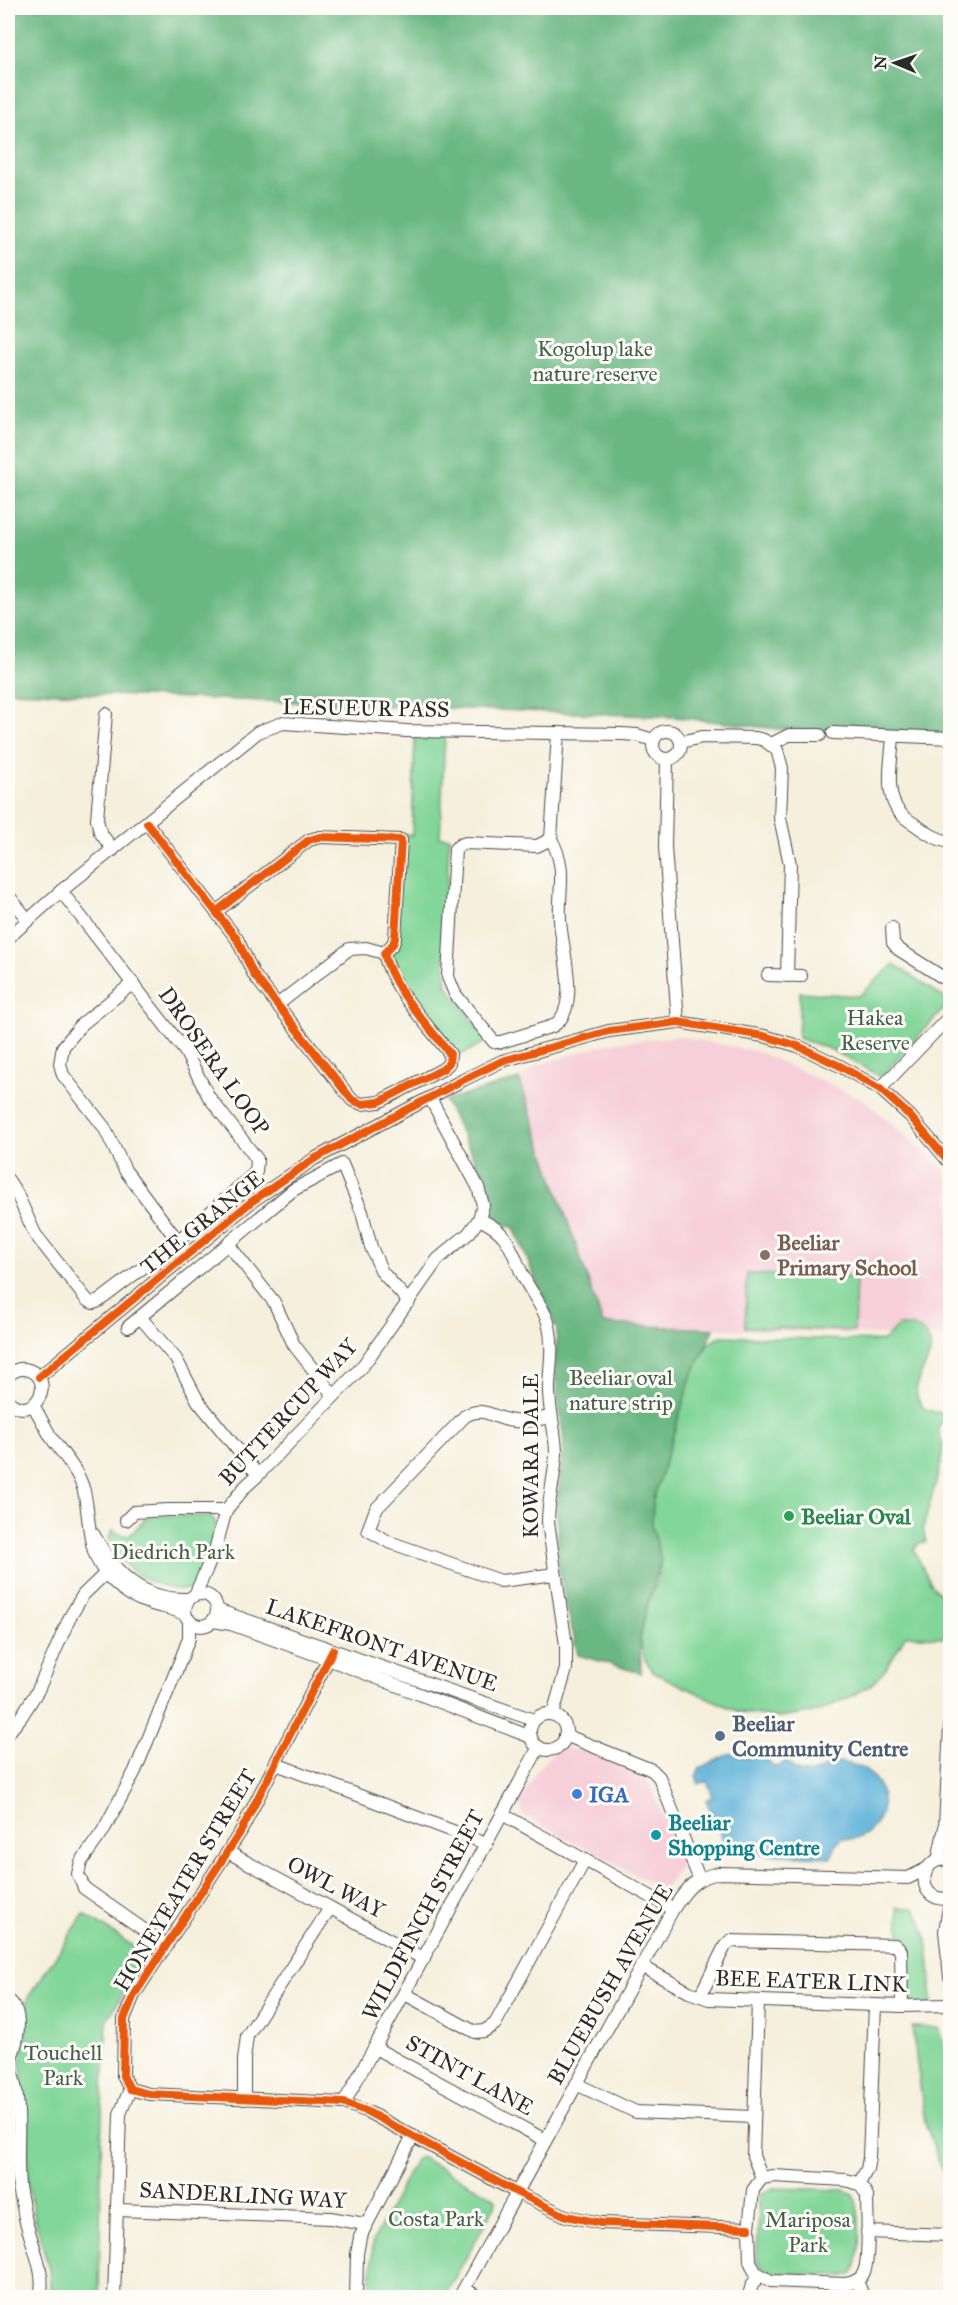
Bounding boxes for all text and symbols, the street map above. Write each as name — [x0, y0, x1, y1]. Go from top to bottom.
north arrow — [865, 33, 925, 93]
text: N — [871, 55, 890, 70]
park label: Kogolup lake nature reserve — [532, 335, 658, 387]
street label: LESUEUR PASS — [282, 693, 450, 723]
street label: DROSERA LOOP — [153, 982, 275, 1141]
park label: Hakea Reserve — [840, 1004, 910, 1056]
street label: THE GRANGE — [135, 1164, 269, 1280]
place label: Beeliar Primary School — [777, 1229, 918, 1281]
marker: Beeliar Primary School — [758, 1248, 772, 1262]
street label: BUTTERCUP WAY — [213, 1332, 364, 1491]
park label: Beeliar oval nature strip — [569, 1364, 673, 1416]
street label: KOWARA DALE — [517, 1373, 544, 1538]
place label: Beeliar Oval — [801, 1503, 912, 1530]
marker: Beeliar Oval — [782, 1509, 796, 1523]
park label: Diedrich Park — [111, 1538, 236, 1565]
street label: LAKEFRONT AVENUE — [263, 1593, 502, 1697]
place label: Beeliar Community Centre — [732, 1710, 908, 1762]
marker: Beeliar Community Centre — [713, 1729, 727, 1743]
street label: HONEYEATER STREET — [108, 1764, 262, 1996]
place label: IGA — [589, 1781, 629, 1808]
marker: IGA — [570, 1787, 584, 1801]
street label: WILDFINCH STREET — [356, 1805, 490, 2025]
place label: Beeliar Shopping Centre — [668, 1809, 820, 1861]
marker: Beeliar Shopping Centre — [649, 1828, 663, 1842]
street label: OWL WAY — [283, 1850, 390, 1924]
street label: BLUEBUSH AVENUE — [541, 1879, 679, 2089]
street label: BEE EATER LINK — [715, 1964, 909, 1998]
street label: STINT LANE — [401, 2029, 539, 2121]
park label: Touchell Park — [24, 2039, 102, 2091]
street label: SANDERLING WAY — [139, 2176, 348, 2214]
park label: Costa Park — [388, 2205, 485, 2232]
park label: Mariposa Park — [765, 2206, 852, 2258]

